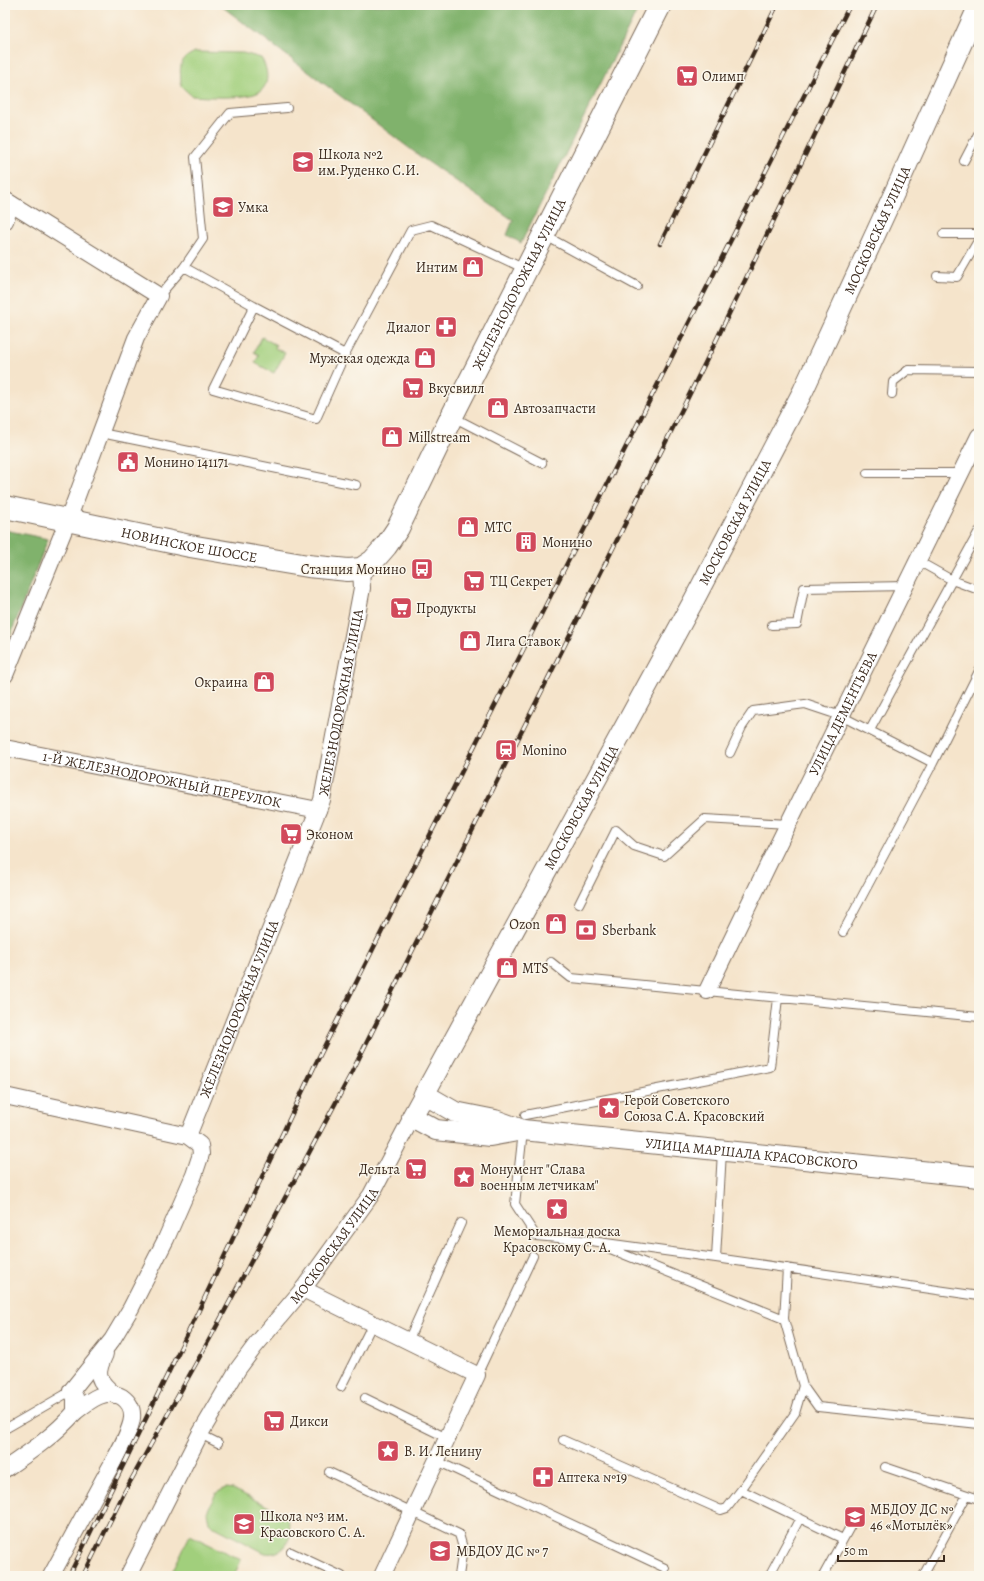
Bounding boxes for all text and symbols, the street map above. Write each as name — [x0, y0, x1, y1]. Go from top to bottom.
supermarket icon: Олимп — [674, 63, 700, 89]
place label: Олимп — [702, 67, 744, 86]
place label: Школа №2 им.Руденко С.И. — [318, 145, 420, 180]
school or university icon: Школа №2 им.Руденко С.И. — [290, 149, 316, 175]
street label: МОСКОВСКАЯ УЛИЦА — [839, 162, 915, 297]
school or university icon: Умка — [210, 194, 236, 220]
street label: ЖЕЛЕЗНОДОРОЖНАЯ УЛИЦА — [467, 195, 570, 373]
place label: Умка — [238, 198, 269, 217]
shop icon: Интим — [460, 254, 486, 280]
place label: Интим — [416, 258, 458, 277]
pharmacy icon: Диалог — [433, 314, 459, 340]
place label: Диалог — [387, 318, 430, 337]
shop icon: Мужская одежда — [412, 345, 438, 371]
place label: Мужская одежда — [309, 349, 411, 368]
supermarket icon: Вкусвилл — [400, 375, 426, 401]
place label: Вкусвилл — [428, 379, 484, 398]
shop icon: Автозапчасти — [485, 395, 511, 421]
place label: Автозапчасти — [513, 399, 596, 418]
shop icon: Millstream — [379, 424, 405, 450]
place label: Millstream — [408, 428, 471, 447]
public building icon: Монино 141171 — [115, 449, 141, 475]
place label: Монино 141171 — [144, 453, 229, 472]
street label: МОСКОВСКАЯ УЛИЦА — [694, 455, 776, 588]
shop icon: МТС — [455, 514, 481, 540]
place label: МТС — [484, 518, 512, 537]
street label: НОВИНСКОЕ ШОССЕ — [119, 522, 259, 567]
building icon: Монино — [513, 529, 539, 555]
place label: Монино — [542, 533, 592, 552]
bus stop icon: Станция Монино — [409, 556, 435, 582]
place label: Станция Монино — [301, 560, 406, 579]
supermarket icon: ТЦ Секрет — [461, 568, 487, 594]
place label: ТЦ Секрет — [490, 572, 552, 591]
supermarket icon: Продукты — [388, 595, 414, 621]
place label: Продукты — [416, 599, 476, 618]
street label: ЖЕЛЕЗНОДОРОЖНАЯ УЛИЦА — [313, 607, 367, 797]
shop icon: Лига Ставок — [457, 628, 483, 654]
place label: Лига Ставок — [486, 632, 561, 651]
street label: УЛИЦА ДЕМЕНТЬЕВА — [804, 647, 881, 779]
shop icon: Окраина — [251, 669, 277, 695]
place label: Окраина — [194, 673, 249, 692]
station icon: Monino — [493, 737, 519, 763]
place label: Monino — [522, 741, 567, 760]
street label: МОСКОВСКАЯ УЛИЦА — [539, 741, 623, 873]
street label: 1-Й ЖЕЛЕЗНОДОРОЖНЫЙ ПЕРЕУЛОК — [41, 746, 283, 812]
supermarket icon: Эконом — [278, 821, 304, 847]
place label: Эконом — [306, 825, 353, 844]
shop icon: Ozon — [543, 911, 569, 937]
place label: Ozon — [509, 915, 540, 934]
street label: ЖЕЛЕЗНОДОРОЖНАЯ УЛИЦА — [195, 916, 283, 1100]
bank icon: Sberbank — [573, 917, 599, 943]
place label: Sberbank — [602, 921, 656, 940]
shop icon: MTS — [494, 955, 520, 981]
place label: MTS — [522, 959, 549, 978]
place label: Герой Советского Союза С.А. Красовский — [624, 1091, 765, 1126]
place icon: Герой Советского Союза С.А. Красовский — [596, 1095, 622, 1121]
street label: УЛИЦА МАРШАЛА КРАСОВСКОГО — [644, 1133, 859, 1174]
supermarket icon: Дельта — [403, 1156, 429, 1182]
place label: Дельта — [359, 1160, 401, 1179]
place label: Монумент "Слава военным летчикам" — [480, 1160, 599, 1195]
place icon: Монумент "Слава военным летчикам" — [451, 1164, 477, 1190]
street label: МОСКОВСКАЯ УЛИЦА — [285, 1184, 383, 1308]
place icon: Мемориальная доска Красовскому С. А. — [544, 1196, 570, 1222]
place label: Мемориальная доска Красовскому С. А. — [493, 1222, 621, 1257]
supermarket icon: Дикси — [261, 1408, 287, 1434]
place label: Дикси — [290, 1412, 328, 1431]
place icon: В. И. Ленину — [375, 1438, 401, 1464]
place label: В. И. Ленину — [404, 1442, 482, 1461]
pharmacy icon: Аптека №19 — [530, 1464, 556, 1490]
place label: Аптека №19 — [557, 1468, 627, 1487]
place label: МБДОУ ДC № 46 «Мотылёк» — [870, 1500, 954, 1535]
school or university icon: МБДОУ ДC № 46 «Мотылёк» — [842, 1504, 868, 1530]
place label: Школа №3 им. Красовского С. А. — [260, 1507, 366, 1542]
school or university icon: Школа №3 им. Красовского С. А. — [231, 1511, 257, 1537]
scale bar — [838, 1537, 944, 1563]
school or university icon: МБДОУ ДС № 7 — [427, 1538, 453, 1564]
place label: МБДОУ ДС № 7 — [456, 1542, 548, 1561]
text: 50 m — [844, 1543, 868, 1559]

